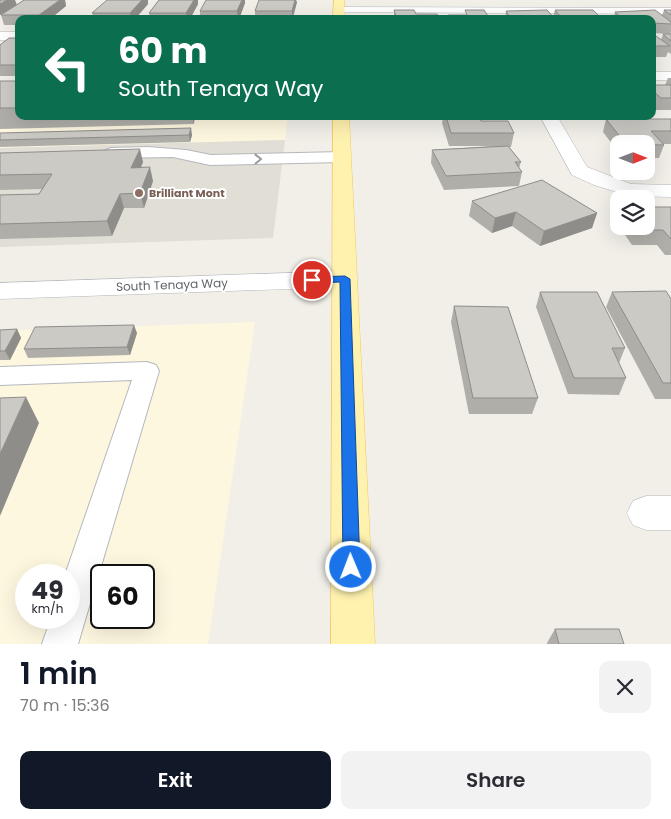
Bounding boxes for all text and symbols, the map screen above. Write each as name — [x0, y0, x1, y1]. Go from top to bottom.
text: 60 m — [118, 26, 208, 75]
icon: left — [35, 35, 100, 100]
text: South Tenaya Way — [118, 73, 323, 104]
north arrow — [610, 135, 655, 180]
map controls — [610, 135, 655, 235]
one-way arrow — [255, 154, 263, 164]
place label: Brilliant Mont — [149, 185, 225, 201]
marker: Brilliant Mont — [133, 187, 145, 199]
button: layers — [610, 190, 655, 235]
pin — [291, 259, 333, 301]
icon: arrive — [298, 266, 326, 294]
street label: South Tenaya Way — [116, 274, 228, 295]
position arrow — [324, 540, 376, 592]
speed limit sign: 60 — [90, 564, 155, 629]
text: 49 — [31, 573, 64, 608]
text: km/h — [32, 600, 63, 617]
text: 1 min — [20, 652, 98, 695]
button: close — [599, 661, 651, 713]
text: 70 m · 15:36 — [20, 694, 110, 717]
button: Exit — [20, 751, 331, 809]
button: Share — [341, 751, 651, 809]

